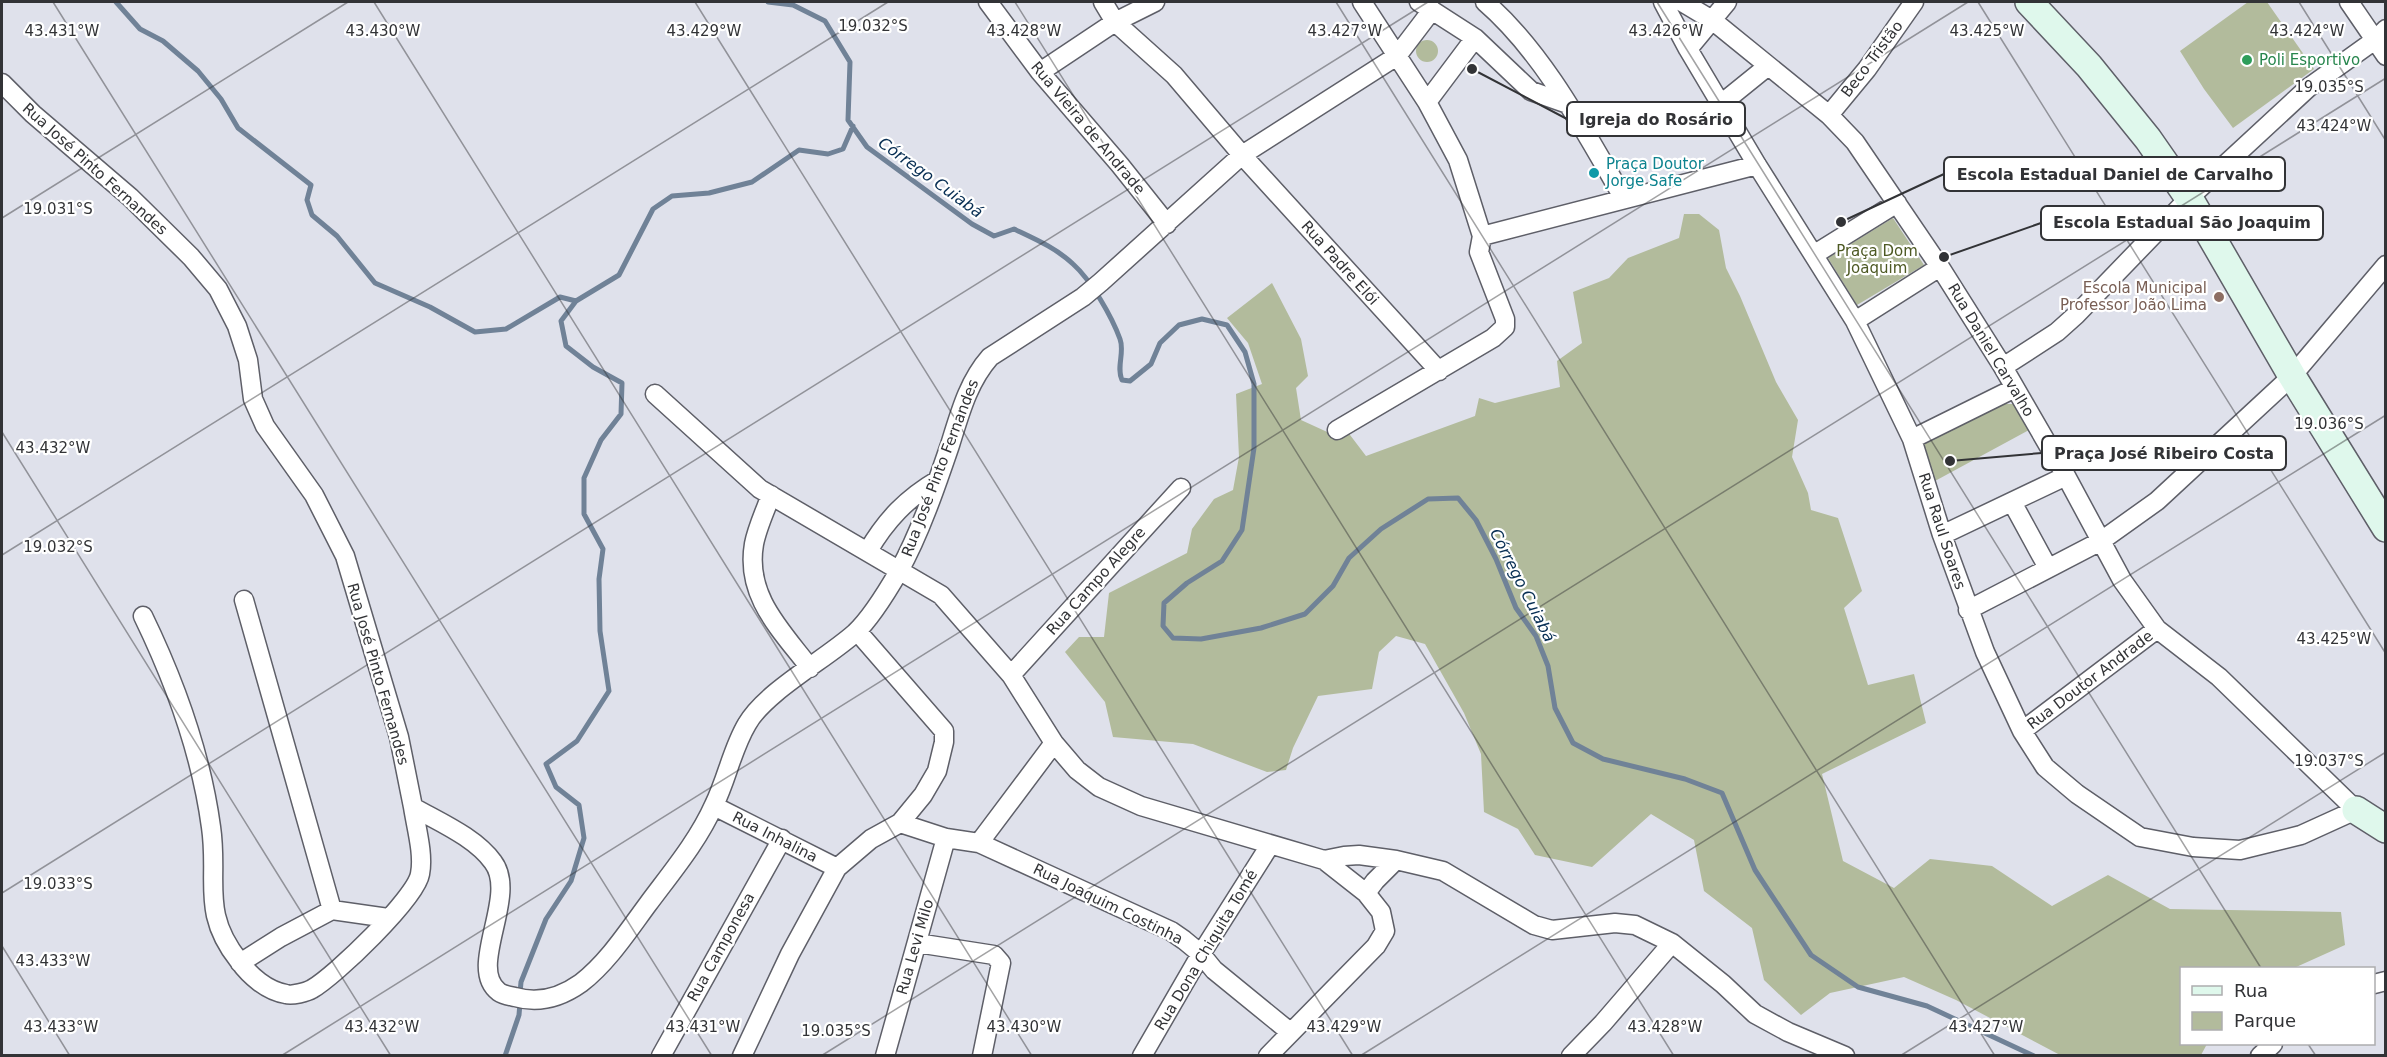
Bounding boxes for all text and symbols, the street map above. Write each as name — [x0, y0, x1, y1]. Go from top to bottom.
text: 19.032°S — [838, 17, 908, 35]
street label: Beco Tristão — [1837, 17, 1907, 101]
text: 43.431°W — [25, 22, 100, 40]
text: 43.430°W — [346, 22, 421, 40]
text: 43.429°W — [667, 22, 742, 40]
text: 43.428°W — [987, 22, 1062, 40]
text: 43.427°W — [1308, 22, 1383, 40]
text: 43.426°W — [1629, 22, 1704, 40]
text: 43.425°W — [1950, 22, 2025, 40]
text: 43.424°W — [2270, 22, 2345, 40]
place label: Poli Esportivo — [2259, 51, 2360, 69]
marker: Poli Esportivo — [2240, 53, 2254, 67]
street label: Rua Vieira de Andrade — [1027, 58, 1149, 198]
text: 19.035°S — [2294, 78, 2364, 96]
street label: Rua José Pinto Fernandes — [19, 99, 171, 239]
callout: Igreja do Rosário — [1567, 102, 1745, 136]
text: Igreja do Rosário — [1579, 110, 1733, 129]
text: 43.424°W — [2297, 117, 2372, 135]
water label: Córrego Cuiabá — [875, 133, 987, 222]
place label: Praça Doutor Jorge Safe — [1605, 155, 1705, 190]
callout: Escola Estadual Daniel de Carvalho — [1944, 157, 2285, 191]
text: Escola Estadual Daniel de Carvalho — [1957, 165, 2273, 184]
marker: Praça Doutor Jorge Safe — [1587, 166, 1601, 180]
text: 19.031°S — [23, 200, 93, 218]
callout: Escola Estadual São Joaquim — [2041, 206, 2323, 240]
text: Escola Estadual São Joaquim — [2053, 213, 2311, 232]
street label: Rua Padre Elói — [1297, 217, 1383, 309]
park label: Praça Dom Joaquim — [1836, 242, 1918, 277]
place label: Escola Municipal Professor João Lima — [2060, 279, 2207, 314]
street label: Rua Daniel Carvalho — [1944, 280, 2038, 420]
marker: Escola Municipal Professor João Lima — [2212, 290, 2226, 304]
street label: Rua José Pinto Fernandes — [898, 377, 982, 559]
text: 19.036°S — [2294, 415, 2364, 433]
callout: Praça José Ribeiro Costa — [2042, 436, 2286, 470]
text: 43.432°W — [16, 439, 91, 457]
text: Praça José Ribeiro Costa — [2054, 444, 2274, 463]
street label: Rua Raul Soares — [1915, 470, 1969, 592]
street label: Rua Campo Alegre — [1043, 523, 1149, 639]
water label: Córrego Cuiabá — [1486, 525, 1559, 645]
text: 19.032°S — [23, 538, 93, 556]
street label: Rua José Pinto Fernandes — [343, 581, 413, 767]
street label: Rua Doutor Andrade — [2024, 627, 2156, 733]
text: 43.425°W — [2297, 630, 2372, 648]
text: 19.037°S — [2294, 752, 2364, 770]
street label: Rua Inhalina — [730, 808, 820, 866]
street label: Rua Joaquim Costinha — [1030, 860, 1186, 948]
street label: Rua Dona Chiquita Tomé — [1151, 866, 1261, 1034]
text: 19.033°S — [23, 875, 93, 893]
street label: Rua Camponesa — [684, 889, 758, 1005]
street label: Rua Levi Milo — [893, 897, 937, 997]
text: 43.433°W — [16, 952, 91, 970]
legend — [2180, 967, 2375, 1045]
text: Rua — [2234, 980, 2268, 1001]
text: Parque — [2234, 1010, 2296, 1031]
text: 43.433°W — [24, 1018, 99, 1036]
text: 43.432°W — [345, 1018, 420, 1036]
text: 43.431°W — [666, 1018, 741, 1036]
text: 43.430°W — [987, 1018, 1062, 1036]
text: 43.429°W — [1307, 1018, 1382, 1036]
text: 43.428°W — [1628, 1018, 1703, 1036]
text: 43.427°W — [1949, 1018, 2024, 1036]
text: 19.035°S — [801, 1022, 871, 1040]

